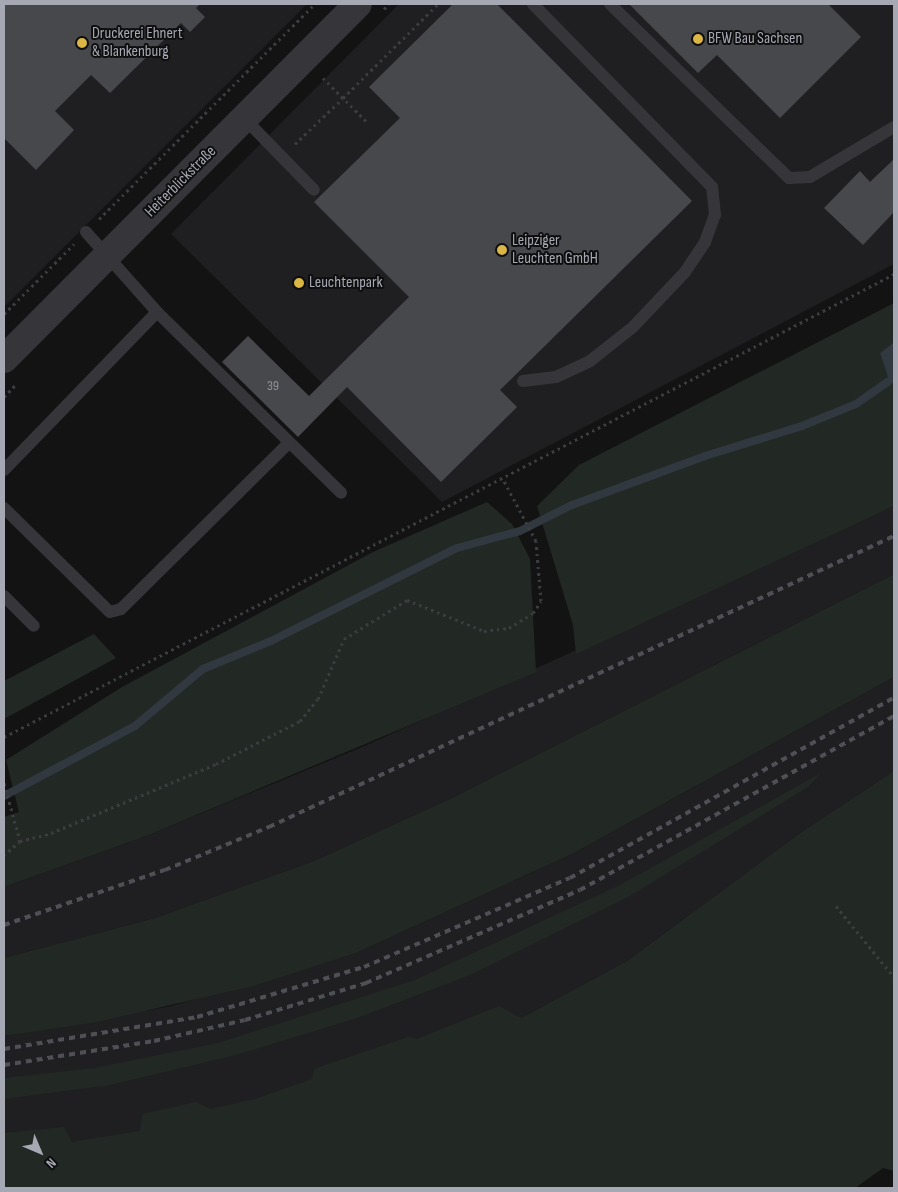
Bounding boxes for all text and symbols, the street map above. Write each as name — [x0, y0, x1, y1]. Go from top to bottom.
place label: Druckerei Ehnert & Blankenburg — [92, 24, 183, 62]
place label: BFW Bau Sachsen — [708, 29, 802, 49]
marker: BFW Bau Sachsen — [692, 33, 704, 45]
marker: Druckerei Ehnert & Blankenburg — [76, 37, 88, 49]
street label: Heiterblickstraße — [141, 142, 221, 222]
place label: Leipziger Leuchten GmbH — [512, 231, 598, 269]
marker: Leipziger Leuchten GmbH — [496, 244, 508, 256]
place label: Leuchtenpark — [309, 273, 383, 293]
marker: Leuchtenpark — [293, 277, 305, 289]
house number: 39 — [267, 378, 279, 394]
north arrow — [15, 1127, 65, 1177]
text: N — [42, 1154, 60, 1172]

